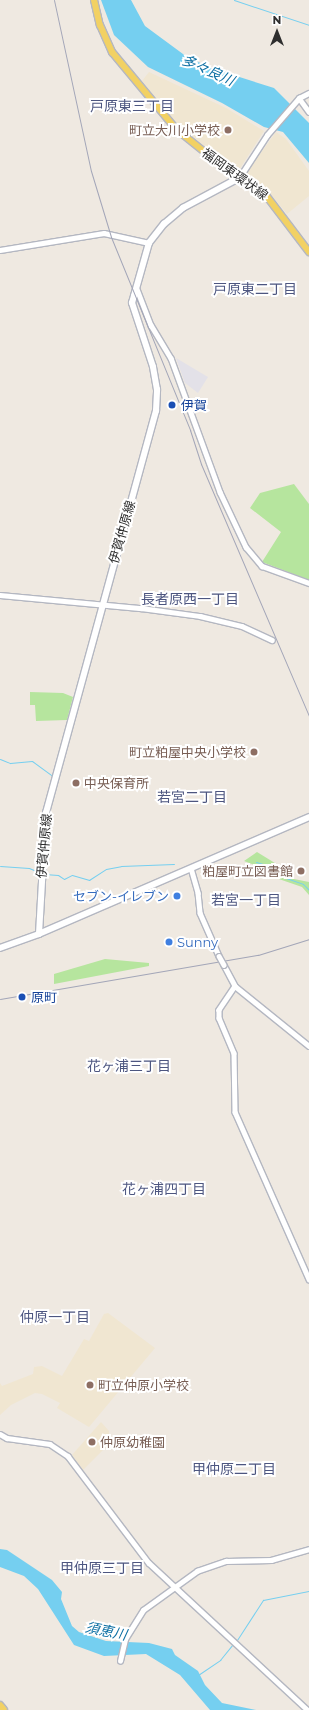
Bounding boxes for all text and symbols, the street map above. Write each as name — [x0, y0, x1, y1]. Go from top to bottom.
north arrow — [257, 12, 297, 52]
text: N — [273, 13, 281, 27]
water label: 多々良川 — [179, 51, 237, 89]
district label: 戸原東三丁目 — [90, 98, 174, 114]
place label: 町立大川小学校 — [129, 122, 220, 138]
marker: 町立大川小学校 — [223, 125, 233, 135]
street label: 福岡東環状線 — [199, 145, 271, 203]
district label: 戸原東二丁目 — [213, 281, 297, 297]
place label: 伊賀 — [181, 397, 207, 413]
marker: 伊賀 — [166, 399, 178, 411]
street label: 伊賀仲原線 — [106, 499, 138, 565]
district label: 長者原西一丁目 — [141, 591, 239, 607]
place label: 町立粕屋中央小学校 — [129, 744, 246, 760]
marker: 町立粕屋中央小学校 — [249, 747, 259, 757]
place label: 中央保育所 — [84, 775, 149, 791]
marker: 中央保育所 — [71, 778, 81, 788]
district label: 若宮二丁目 — [157, 789, 227, 805]
street label: 伊賀仲原線 — [33, 813, 55, 879]
place label: 粕屋町立図書館 — [202, 863, 293, 879]
marker: 粕屋町立図書館 — [296, 866, 306, 876]
place label: セブン-イレブン — [73, 888, 169, 904]
marker: セブン-イレブン — [172, 891, 182, 901]
district label: 若宮一丁目 — [211, 892, 281, 908]
place label: Sunny — [177, 934, 218, 950]
marker: Sunny — [164, 937, 174, 947]
place label: 原町 — [31, 989, 57, 1005]
marker: 原町 — [16, 991, 28, 1003]
district label: 花ヶ浦三丁目 — [87, 1058, 171, 1074]
district label: 花ヶ浦四丁目 — [122, 1181, 206, 1197]
district label: 仲原一丁目 — [20, 1309, 90, 1325]
place label: 町立仲原小学校 — [98, 1377, 189, 1393]
marker: 町立仲原小学校 — [85, 1380, 95, 1390]
place label: 仲原幼稚園 — [100, 1434, 165, 1450]
marker: 仲原幼稚園 — [87, 1437, 97, 1447]
district label: 甲仲原二丁目 — [192, 1461, 276, 1477]
district label: 甲仲原三丁目 — [60, 1560, 144, 1576]
water label: 須恵川 — [84, 1619, 128, 1643]

